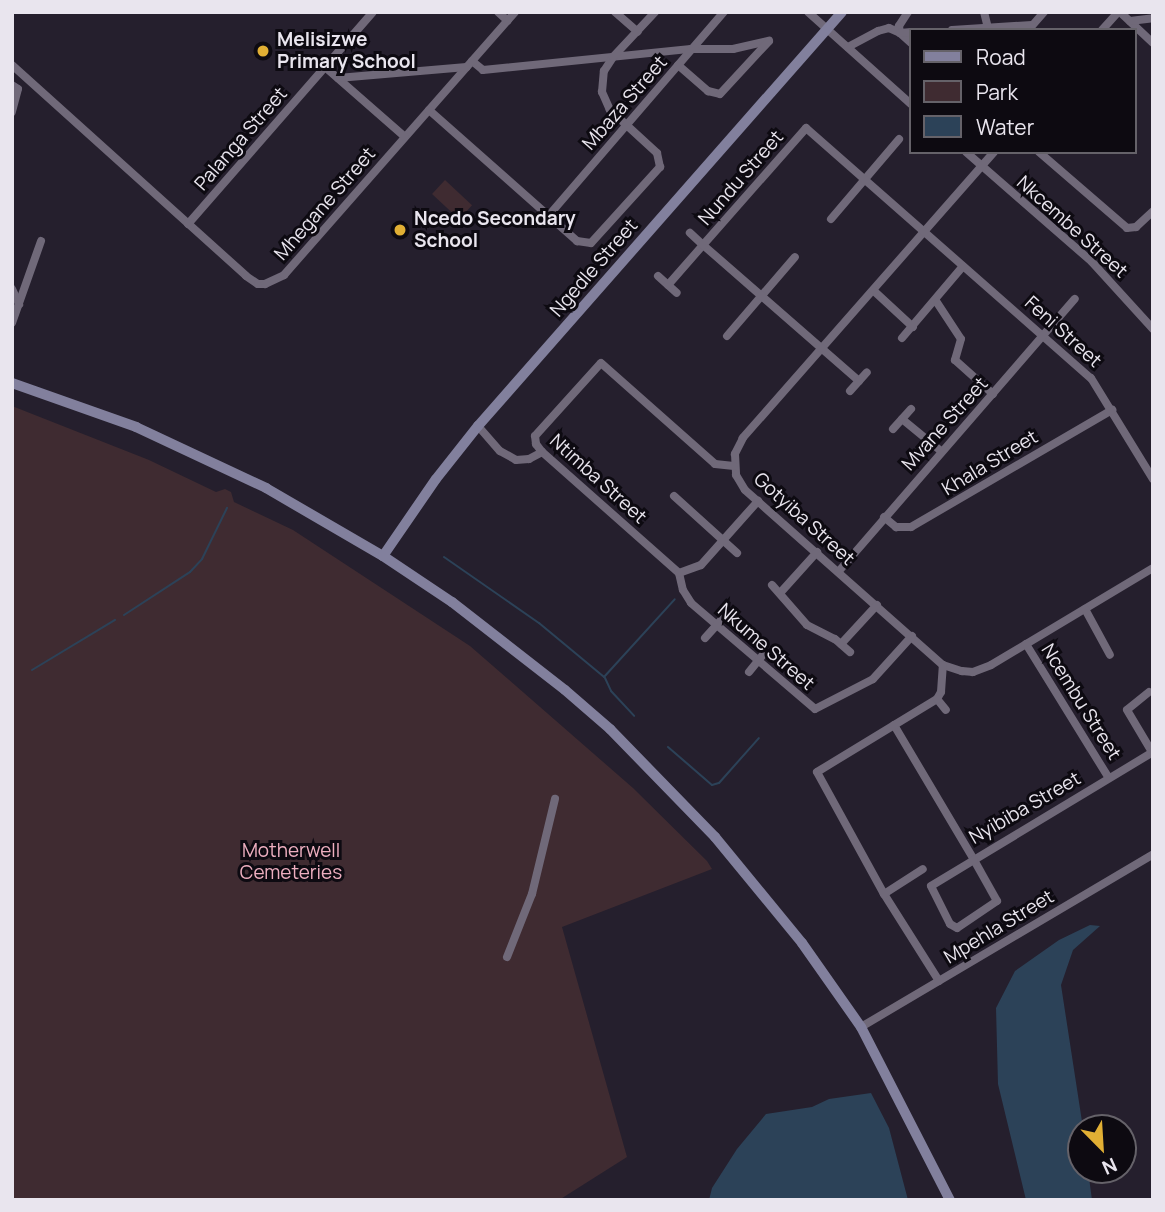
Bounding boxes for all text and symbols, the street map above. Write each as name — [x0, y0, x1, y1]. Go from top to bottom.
legend — [909, 28, 1137, 154]
place label: Melisizwe Primary School — [277, 29, 416, 73]
marker: Melisizwe Primary School — [255, 43, 271, 59]
text: Road — [976, 43, 1026, 71]
street label: Mbaza Street — [578, 51, 672, 155]
text: Park — [976, 78, 1018, 106]
street label: Palanga Street — [190, 83, 292, 195]
text: Water — [976, 113, 1034, 141]
street label: Nundu Street — [694, 126, 788, 230]
street label: Mhegane Street — [270, 143, 380, 265]
street label: Nkcembe Street — [1012, 171, 1132, 283]
place label: Ncedo Secondary School — [414, 208, 576, 252]
street label: Ngedle Street — [545, 215, 643, 321]
marker: Ncedo Secondary School — [392, 222, 408, 238]
street label: Feni Street — [1020, 292, 1106, 372]
street label: Mvane Street — [897, 373, 993, 475]
street label: Khala Street — [938, 425, 1042, 501]
street label: Ntimba Street — [545, 430, 651, 528]
street label: Gotyiba Street — [749, 468, 859, 570]
street label: Nkume Street — [713, 599, 819, 695]
street label: Ncembu Street — [1036, 640, 1126, 764]
street label: Nyibiba Street — [965, 767, 1085, 849]
park label: Motherwell Cemeteries — [240, 840, 342, 884]
street label: Mpehla Street — [940, 885, 1058, 969]
north arrow — [1067, 1114, 1137, 1184]
text: N — [1098, 1152, 1121, 1181]

